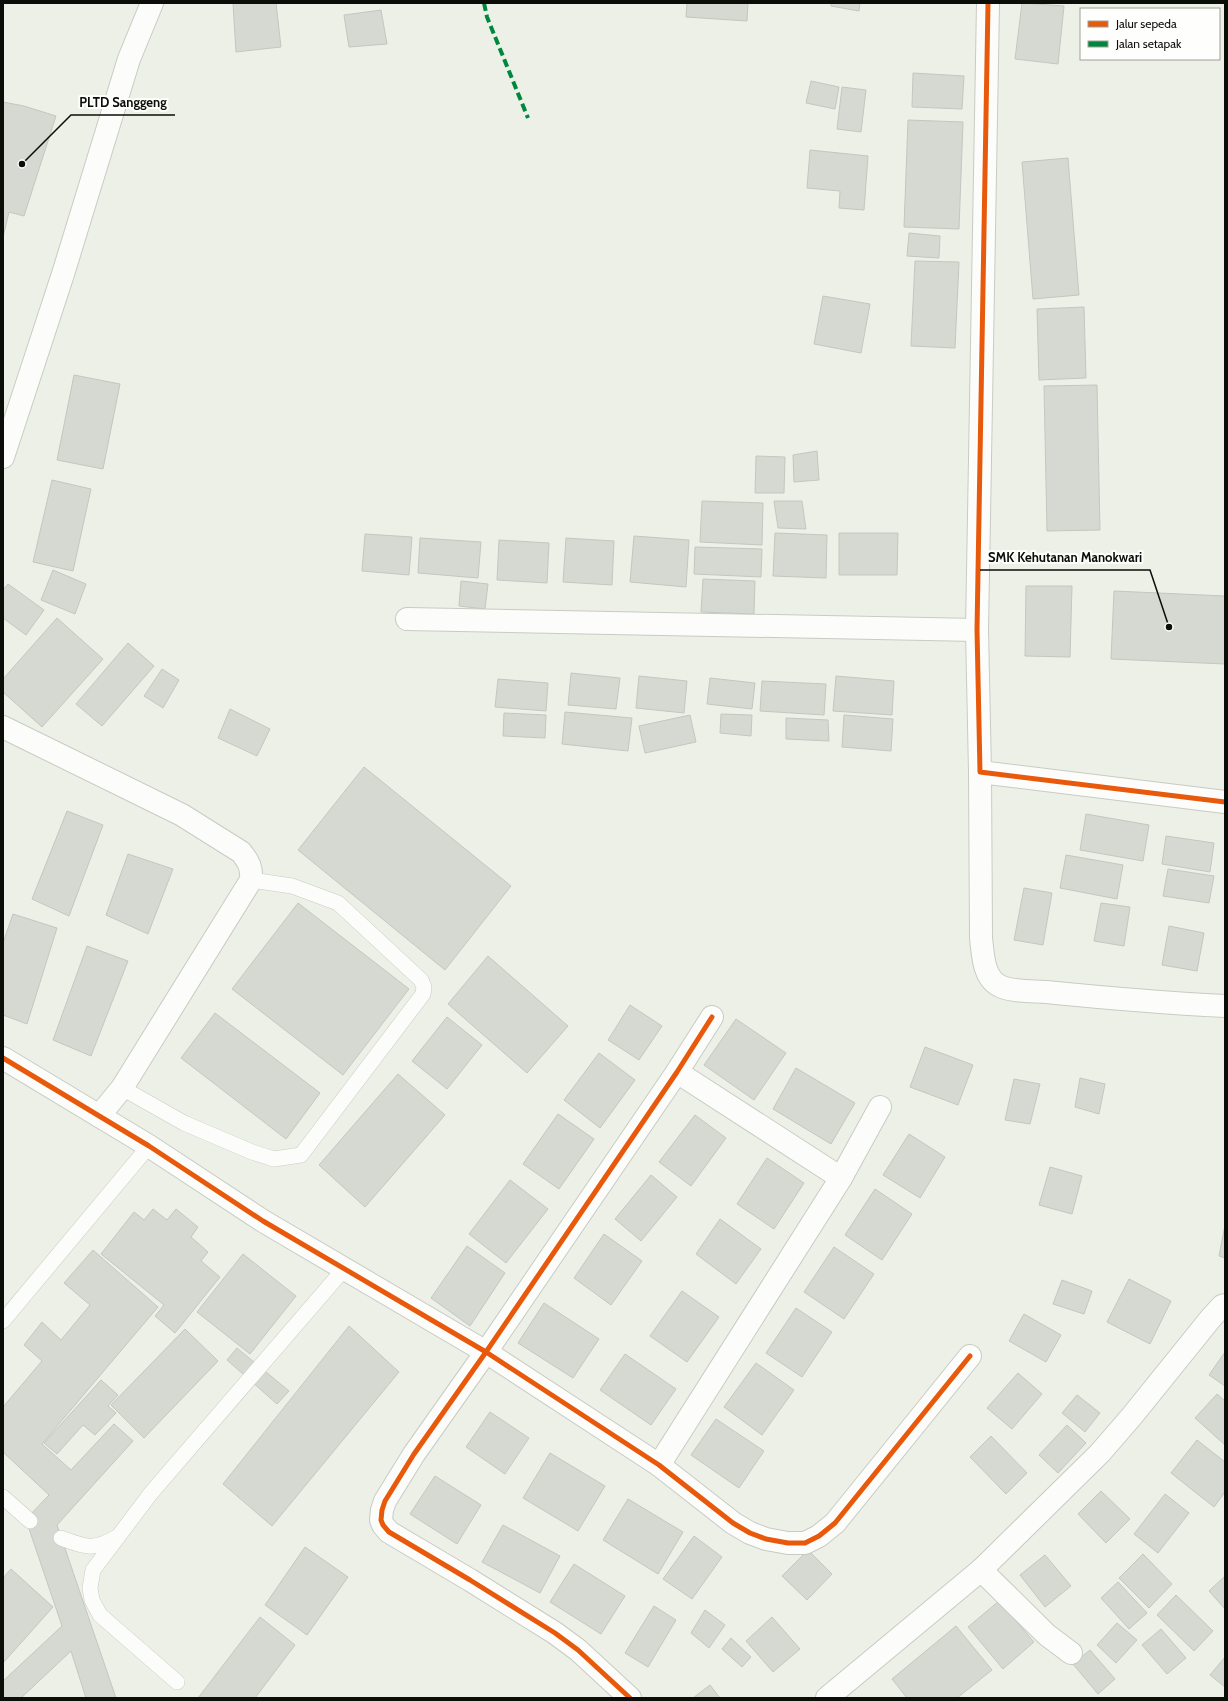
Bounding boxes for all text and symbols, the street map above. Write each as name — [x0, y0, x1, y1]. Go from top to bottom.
legend — [1080, 8, 1220, 60]
text: Jalur sepeda — [1115, 16, 1177, 31]
text: Jalan setapak — [1115, 36, 1182, 51]
callout: PLTD Sanggeng — [71, 90, 175, 115]
text: PLTD Sanggeng — [79, 94, 167, 110]
callout: SMK Kehutanan Manokwari — [980, 545, 1150, 570]
text: SMK Kehutanan Manokwari — [988, 549, 1142, 565]

